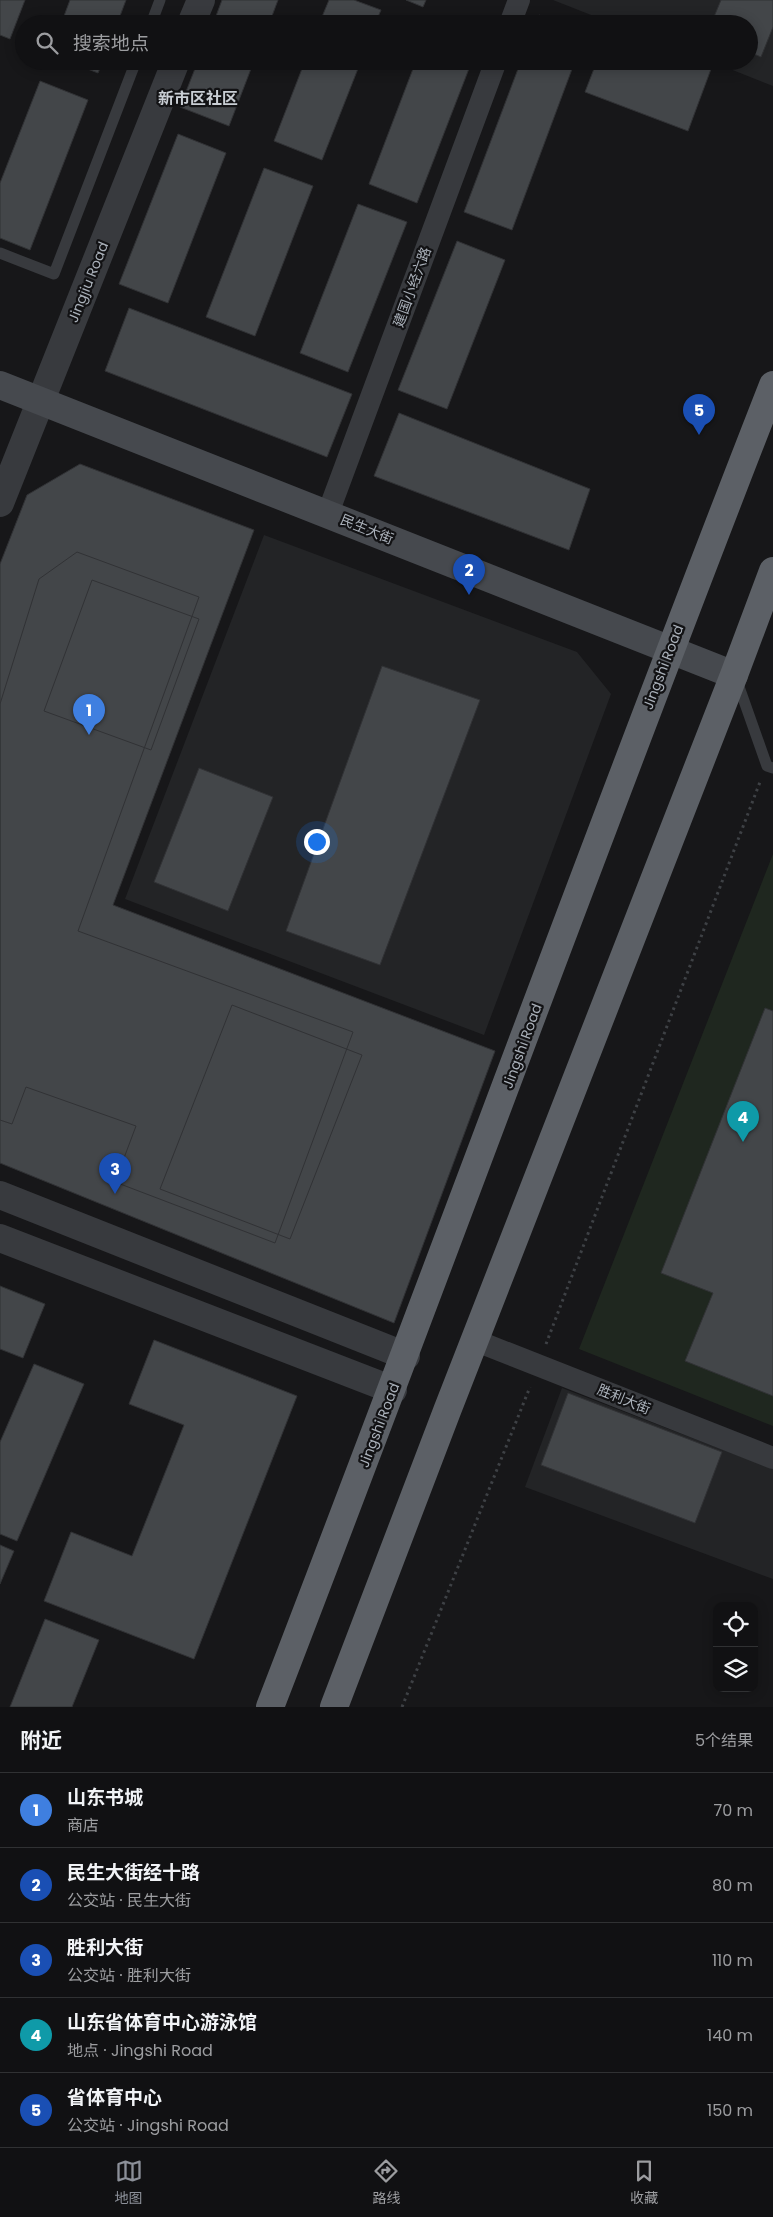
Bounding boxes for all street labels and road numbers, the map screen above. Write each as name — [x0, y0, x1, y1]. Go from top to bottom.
street label: Jingjiu Road — [63, 239, 113, 325]
street label: 建国小经六路 — [388, 244, 436, 330]
street label: 民生大街 — [337, 509, 397, 549]
street label: Jingshi Road — [638, 622, 688, 712]
street label: Jingshi Road — [497, 1001, 547, 1091]
street label: 胜利大街 — [594, 1379, 654, 1419]
street label: Jingshi Road — [354, 1380, 404, 1470]

